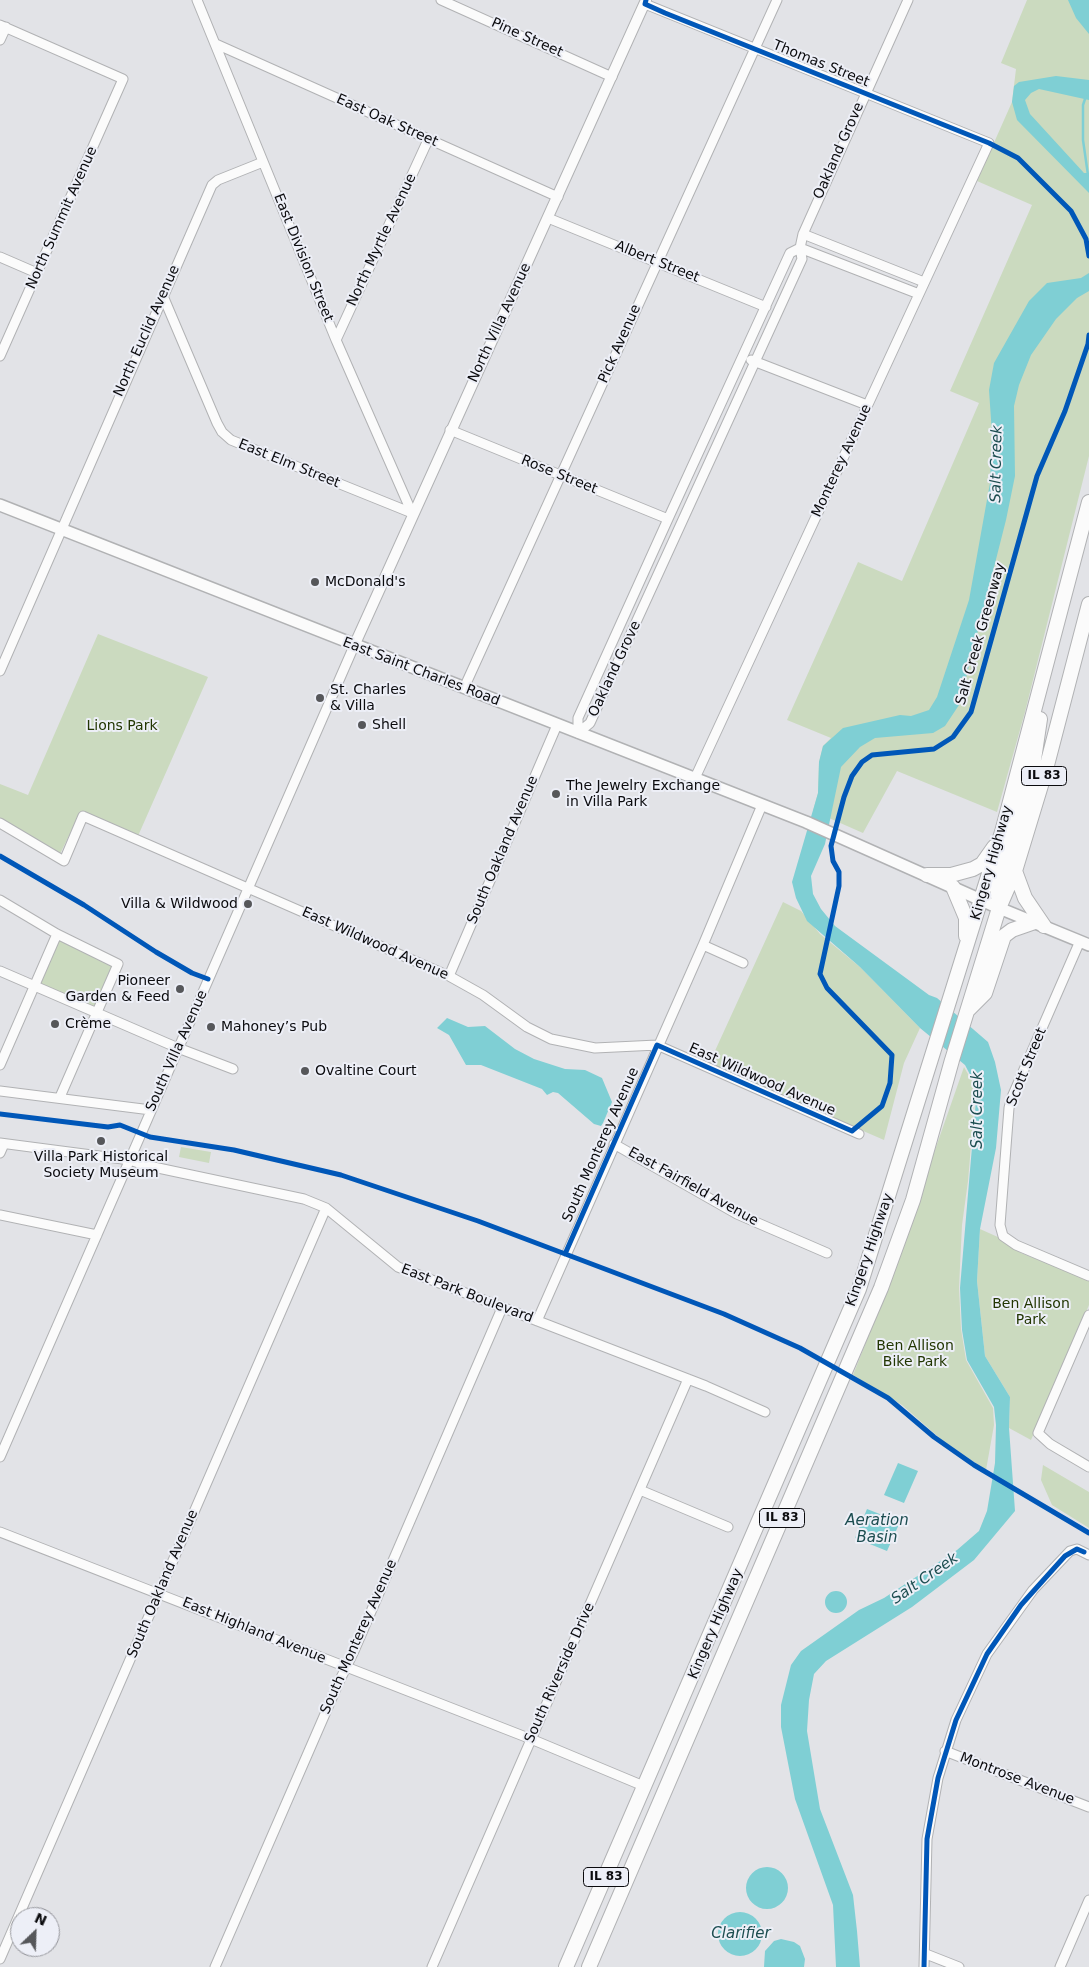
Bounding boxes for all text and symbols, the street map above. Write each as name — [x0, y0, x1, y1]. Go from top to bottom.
street label: Pine Street — [489, 15, 565, 61]
street label: Thomas Street — [770, 37, 872, 91]
street label: East Oak Street — [334, 91, 440, 151]
street label: Oakland Grove — [810, 100, 868, 202]
street label: North Summit Avenue — [23, 144, 101, 292]
street label: North Myrtle Avenue — [344, 171, 420, 309]
street label: East Division Street — [270, 191, 336, 325]
street label: Albert Street — [612, 238, 702, 286]
street label: North Villa Avenue — [465, 261, 535, 385]
street label: North Euclid Avenue — [110, 263, 184, 399]
street label: Pick Avenue — [595, 302, 645, 386]
street label: Monterey Avenue — [809, 402, 875, 520]
water label: Salt Creek — [987, 425, 1007, 503]
street label: East Elm Street — [236, 436, 342, 492]
street label: Rose Street — [519, 452, 599, 498]
street label: Salt Creek Greenway — [953, 561, 1009, 707]
place label: McDonald's — [325, 574, 405, 590]
marker: McDonald's — [309, 576, 321, 588]
street label: Oakland Grove — [585, 618, 645, 720]
street label: East Saint Charles Road — [340, 634, 502, 710]
place label: St. Charles & Villa — [330, 682, 406, 714]
marker: St. Charles & Villa — [314, 692, 326, 704]
place label: Shell — [372, 717, 406, 733]
park label: Lions Park — [86, 718, 158, 734]
marker: Shell — [356, 719, 368, 731]
road number: IL 83 — [1022, 766, 1066, 786]
street label: South Oakland Avenue — [464, 773, 542, 927]
place label: The Jewelry Exchange in Villa Park — [566, 778, 720, 810]
marker: The Jewelry Exchange in Villa Park — [550, 788, 562, 800]
street label: Kingery Highway — [968, 804, 1016, 922]
place label: Villa & Wildwood — [121, 896, 238, 912]
marker: Villa & Wildwood — [242, 898, 254, 910]
street label: East Wildwood Avenue — [299, 904, 451, 984]
place label: Pioneer Garden & Feed — [65, 973, 170, 1006]
marker: Pioneer Garden & Feed — [174, 983, 186, 995]
street label: South Villa Avenue — [143, 988, 211, 1114]
place label: Crème — [65, 1016, 111, 1032]
marker: Crème — [49, 1018, 61, 1030]
place label: Mahoney’s Pub — [221, 1019, 327, 1035]
marker: Mahoney’s Pub — [205, 1021, 217, 1033]
street label: Scott Street — [1004, 1025, 1050, 1109]
street label: East Wildwood Avenue — [686, 1040, 838, 1120]
place label: Ovaltine Court — [315, 1063, 417, 1079]
marker: Ovaltine Court — [299, 1065, 311, 1077]
street label: South Monterey Avenue — [559, 1065, 643, 1225]
water label: Salt Creek — [969, 1071, 987, 1149]
marker: Villa Park Historical Society Museum — [95, 1135, 107, 1147]
street label: East Fairfield Avenue — [625, 1144, 761, 1230]
place label: Villa Park Historical Society Museum — [34, 1149, 168, 1182]
street label: Kingery Highway — [843, 1191, 897, 1309]
street label: East Park Boulevard — [399, 1261, 535, 1327]
park label: Ben Allison Park — [992, 1296, 1070, 1328]
park label: Ben Allison Bike Park — [876, 1338, 954, 1370]
street label: South Oakland Avenue — [124, 1507, 202, 1661]
road number: IL 83 — [760, 1509, 804, 1528]
water label: Aeration Basin — [845, 1512, 909, 1547]
water label: Salt Creek — [888, 1549, 962, 1609]
street label: South Monterey Avenue — [317, 1557, 401, 1717]
street label: Kingery Highway — [685, 1566, 747, 1682]
street label: East Highland Avenue — [180, 1594, 328, 1668]
street label: South Riverside Drive — [521, 1600, 599, 1746]
street label: Montrose Avenue — [957, 1749, 1077, 1809]
road number: IL 83 — [584, 1868, 628, 1886]
north arrow — [10, 1907, 60, 1957]
text: N — [32, 1910, 49, 1929]
water label: Clarifier — [711, 1925, 771, 1943]

